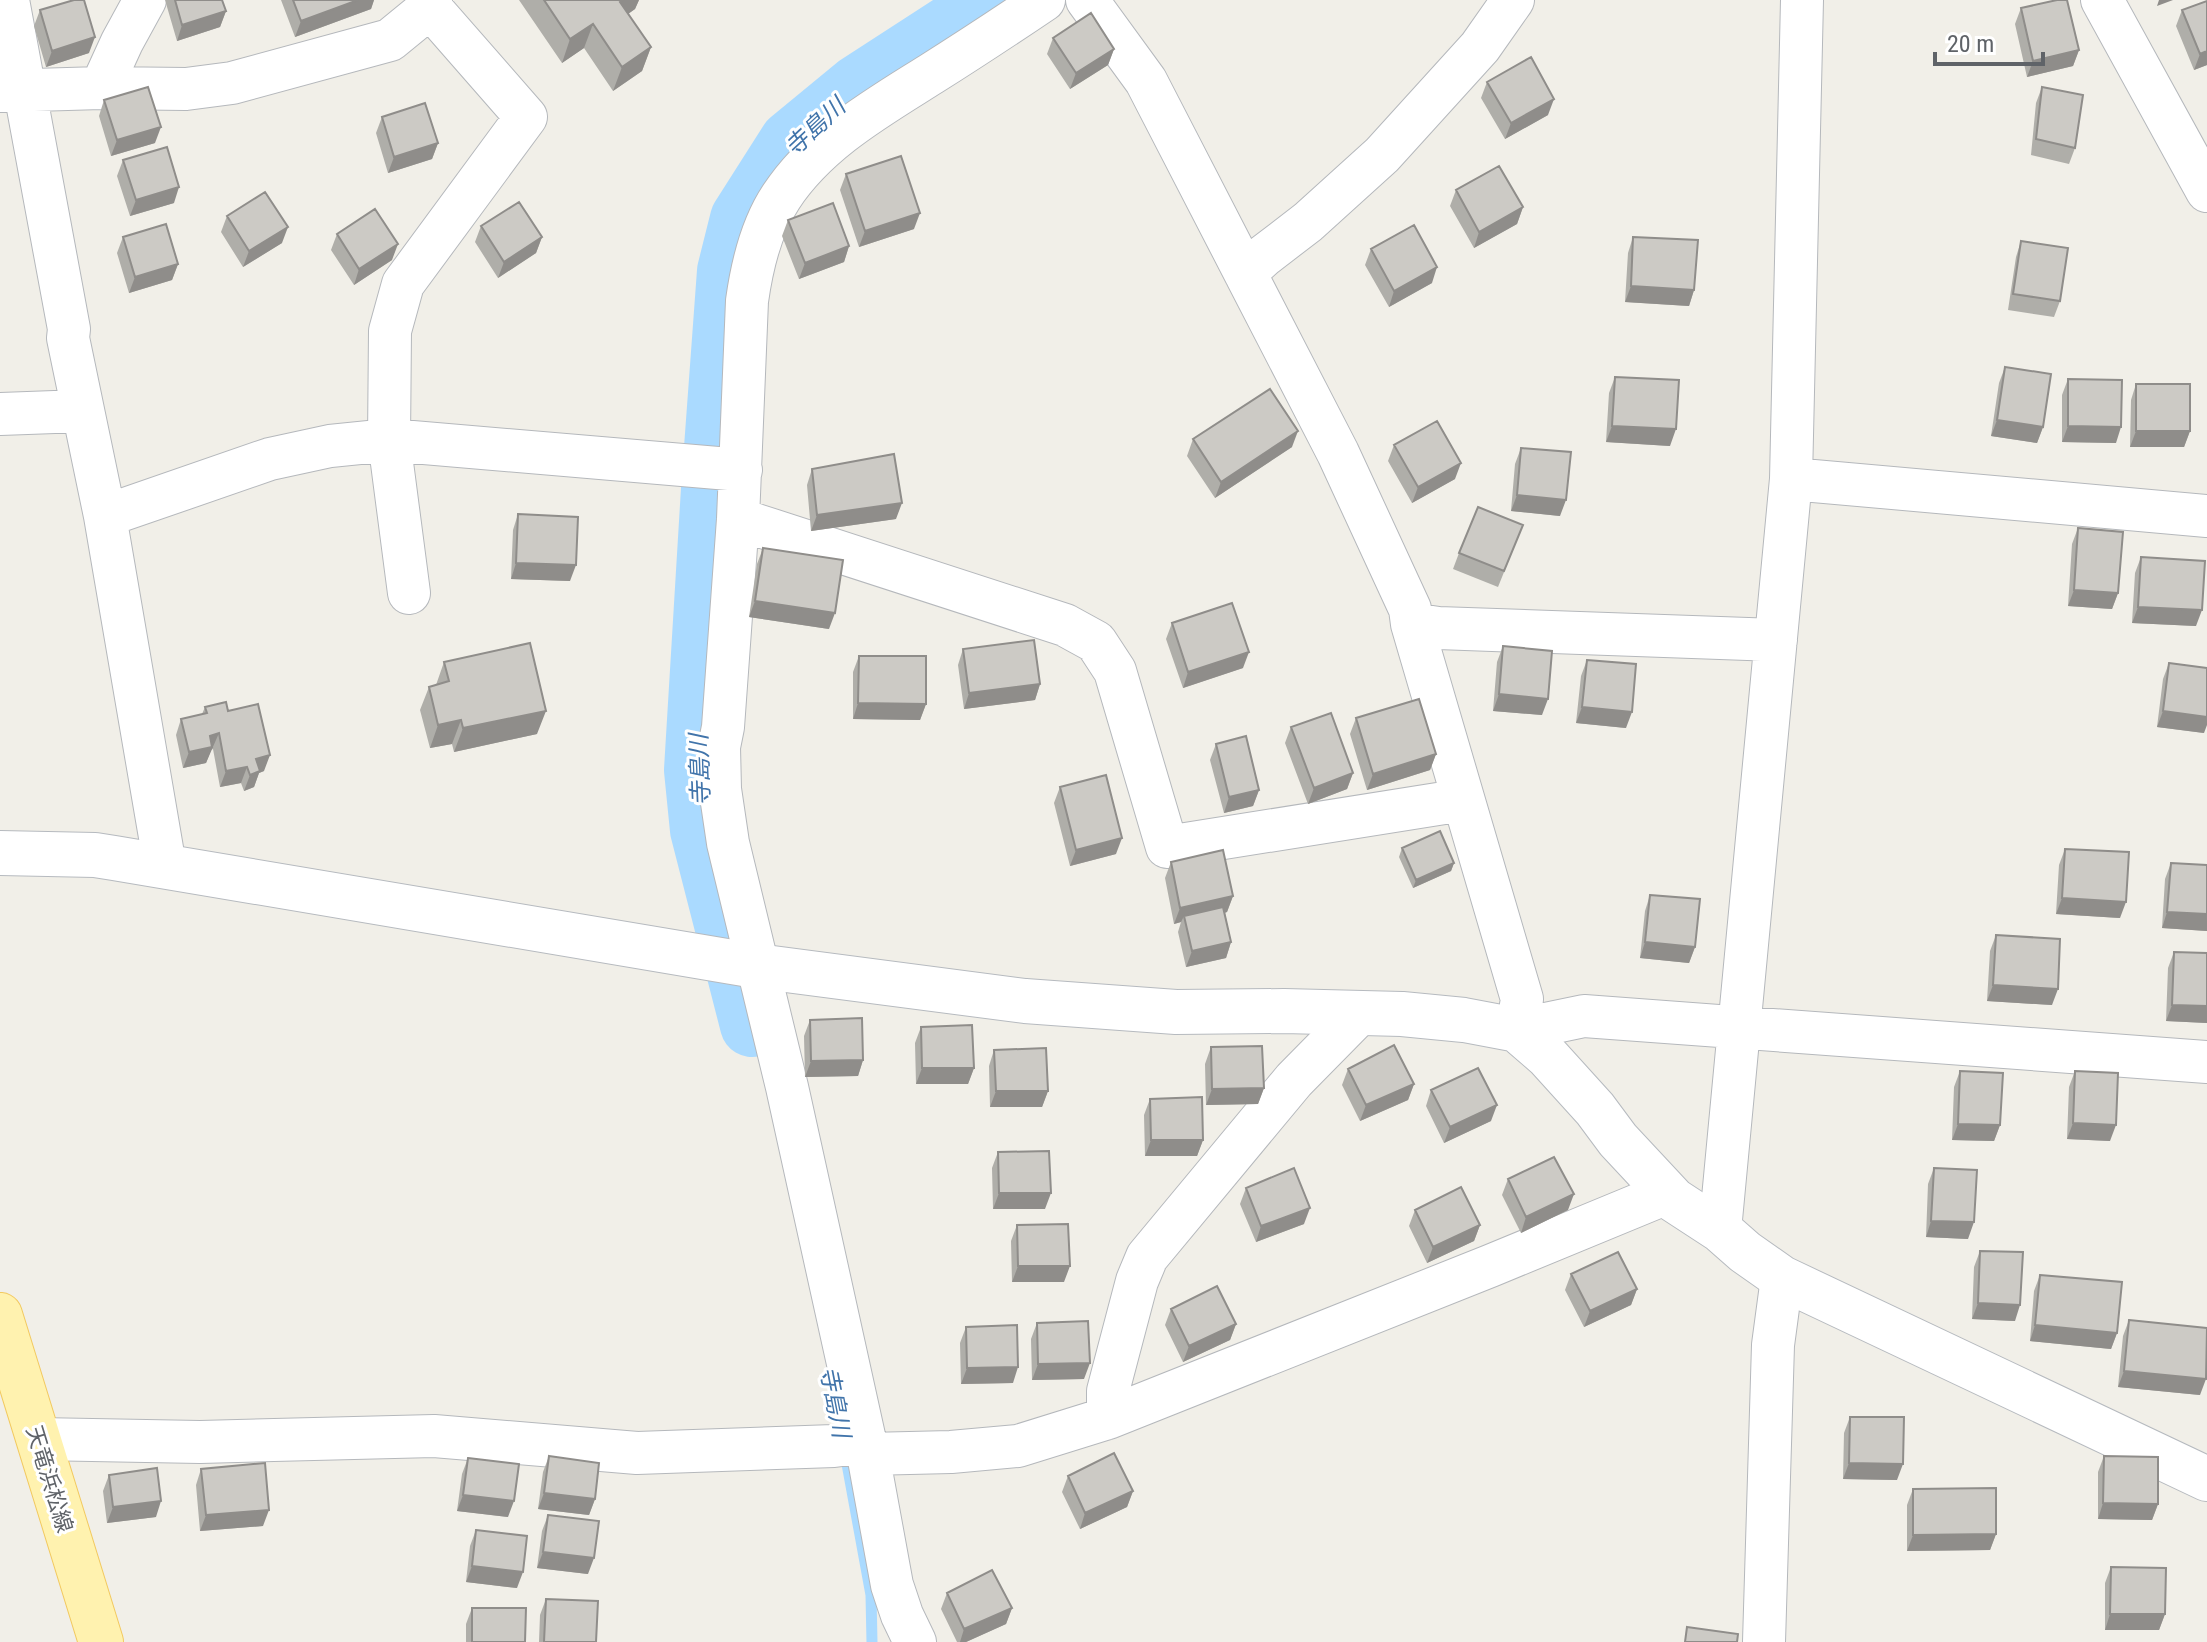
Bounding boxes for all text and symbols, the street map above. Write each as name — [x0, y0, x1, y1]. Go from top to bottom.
scale bar — [1935, 16, 2043, 66]
text: 20 m — [1947, 30, 1994, 58]
water label: 寺島川 — [779, 90, 853, 162]
water label: 寺島川 — [685, 731, 715, 806]
water label: 寺島川 — [814, 1364, 856, 1443]
street label: 天竜浜松線 — [21, 1423, 78, 1535]

